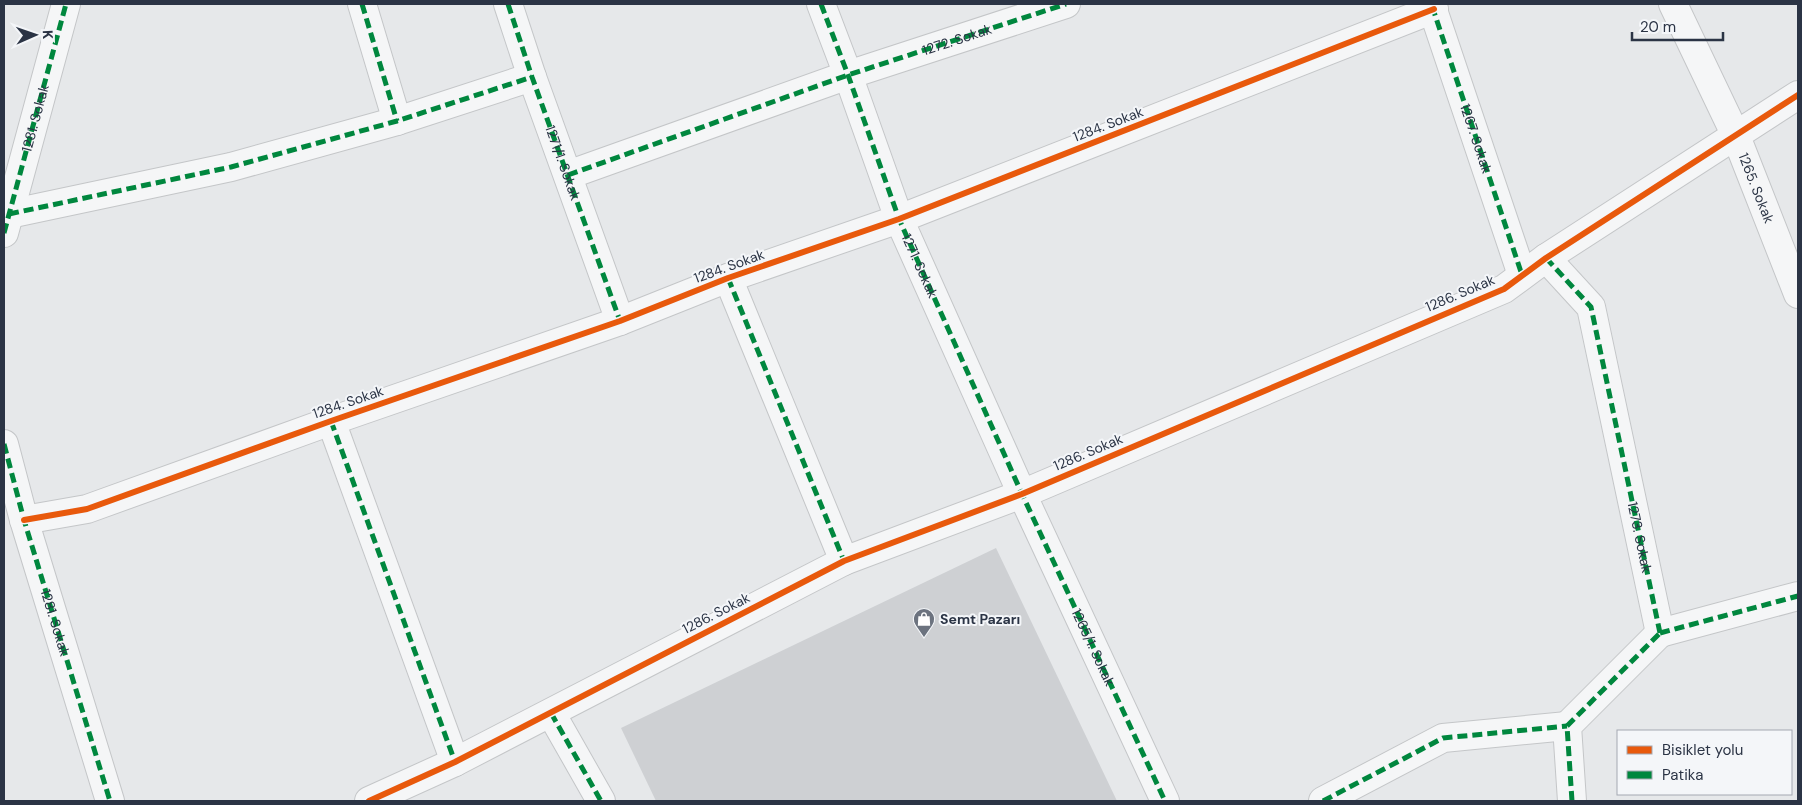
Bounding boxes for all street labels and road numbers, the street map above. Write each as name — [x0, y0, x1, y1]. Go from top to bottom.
street label: 1272. Sokak — [920, 20, 994, 59]
street label: 1281. Sokak — [17, 82, 53, 154]
street label: 1284. Sokak — [1070, 102, 1146, 146]
street label: 1267. Sokak — [1456, 102, 1496, 176]
street label: 1271/1. Sokak — [541, 123, 585, 203]
street label: 1265. Sokak — [1734, 150, 1778, 226]
street label: 1271. Sokak — [898, 231, 942, 301]
street label: 1284. Sokak — [691, 245, 767, 287]
street label: 1286. Sokak — [1423, 270, 1497, 316]
street label: 1284. Sokak — [310, 381, 386, 423]
street label: 1286. Sokak — [1051, 429, 1125, 475]
street label: 1273. Sokak — [1623, 500, 1656, 575]
street label: 1281. Sokak — [37, 587, 74, 659]
street label: 1286. Sokak — [679, 588, 753, 638]
street label: 1265/1. Sokak — [1068, 606, 1119, 689]

